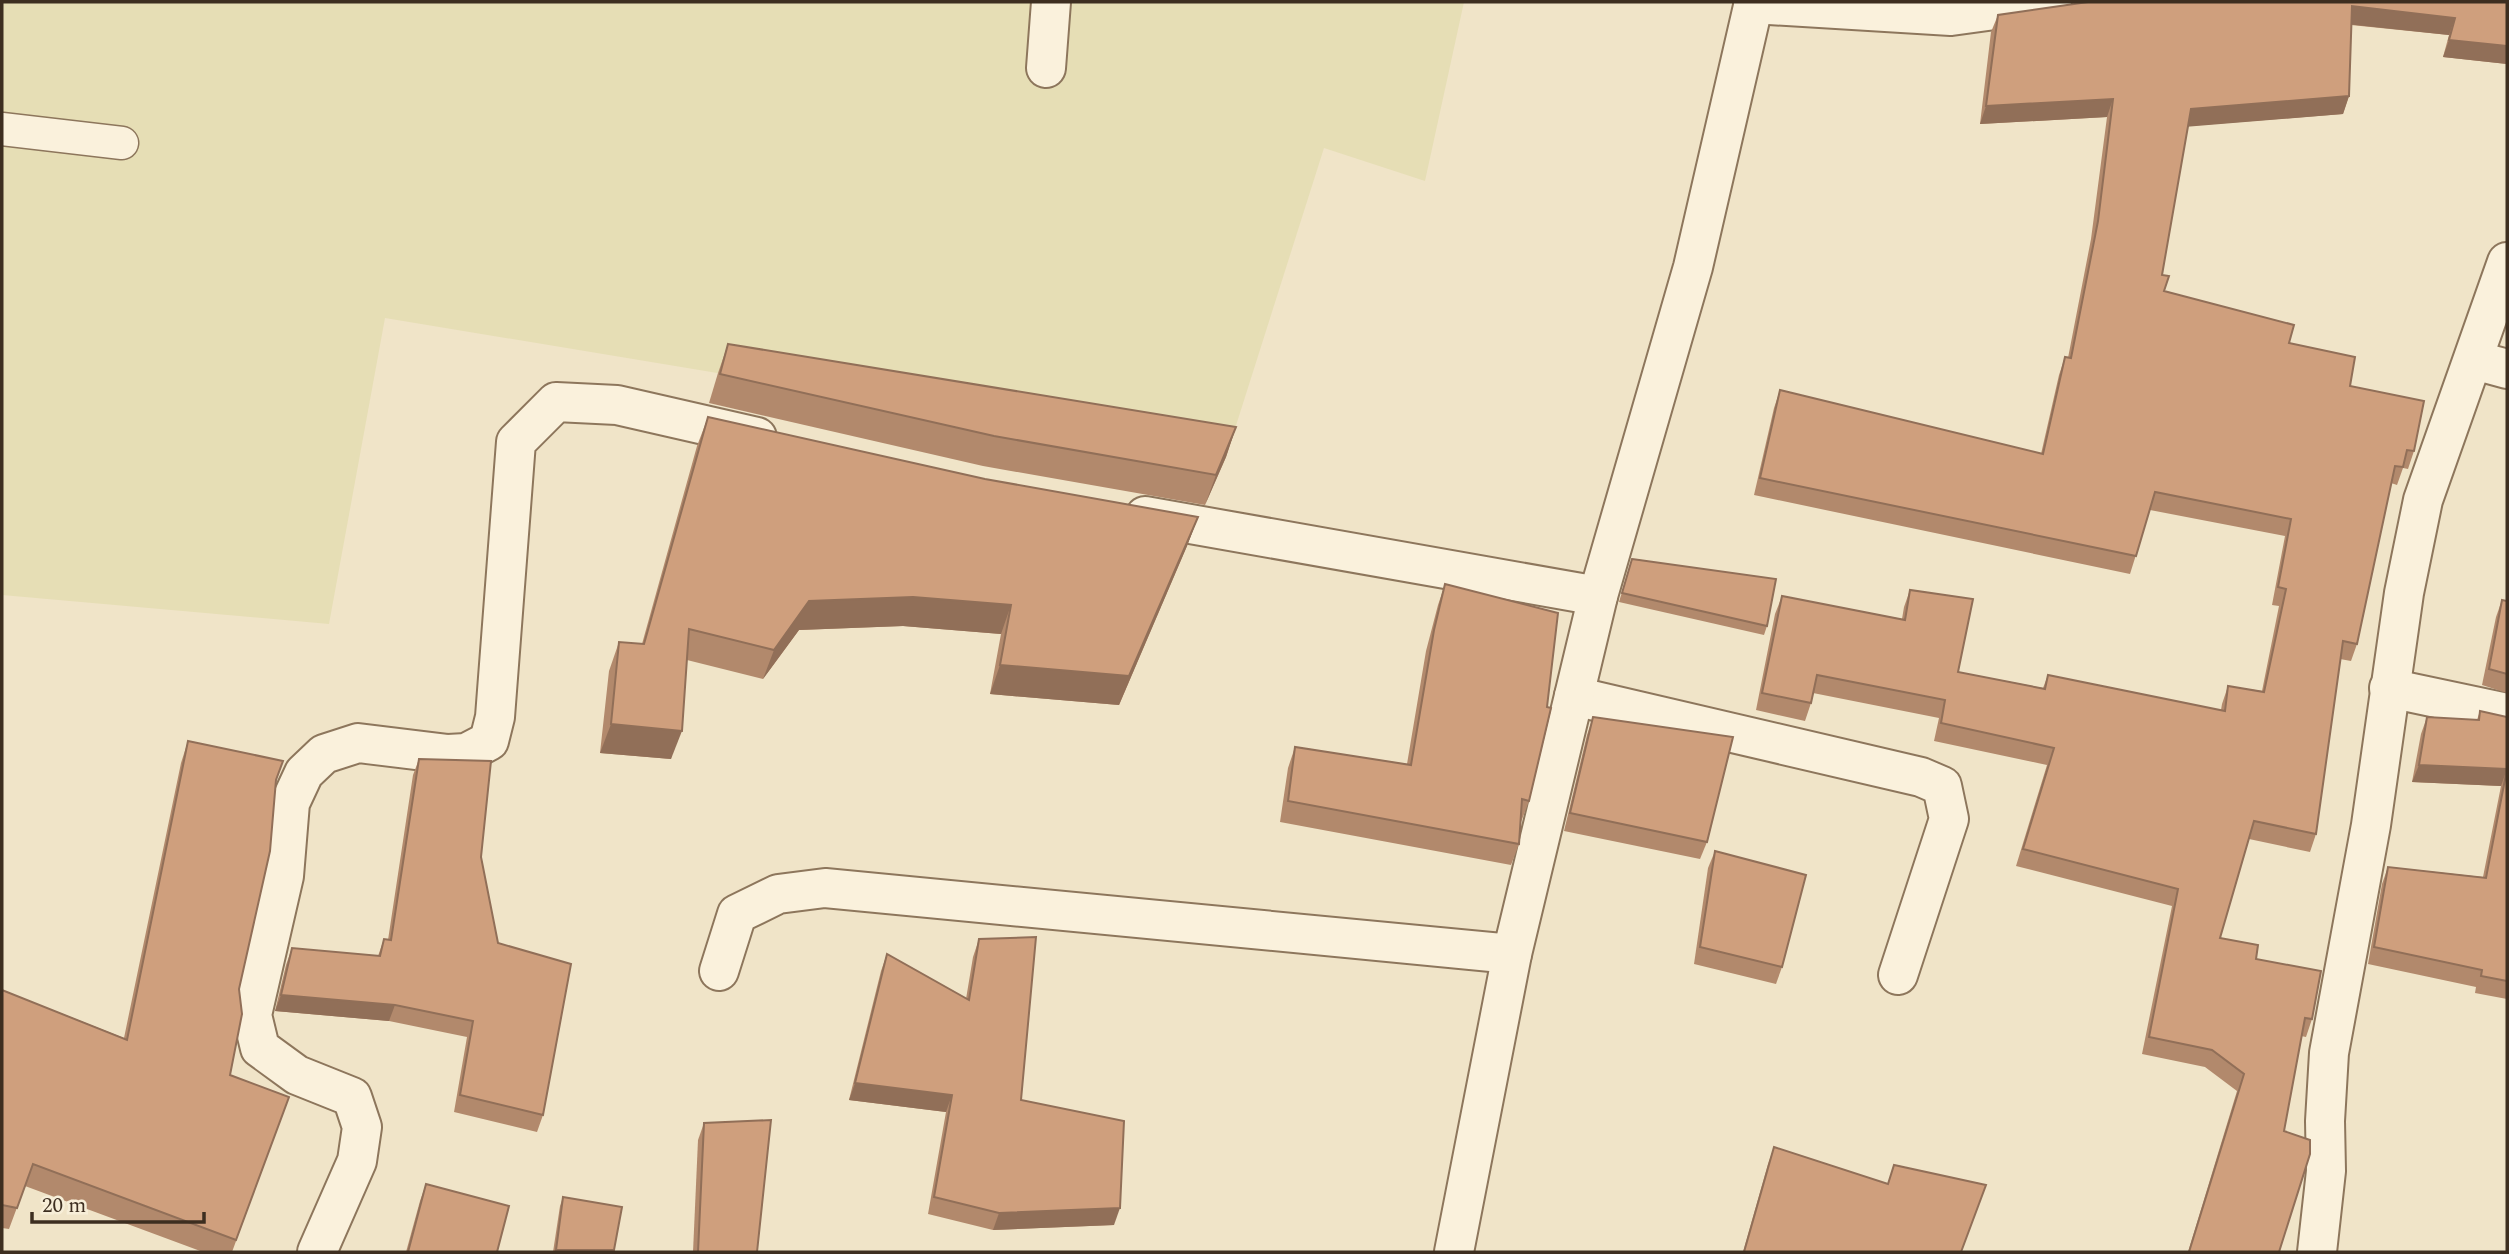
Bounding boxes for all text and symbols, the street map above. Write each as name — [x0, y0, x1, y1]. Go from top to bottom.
scale bar — [32, 1180, 203, 1224]
text: 20 m — [42, 1190, 86, 1222]

